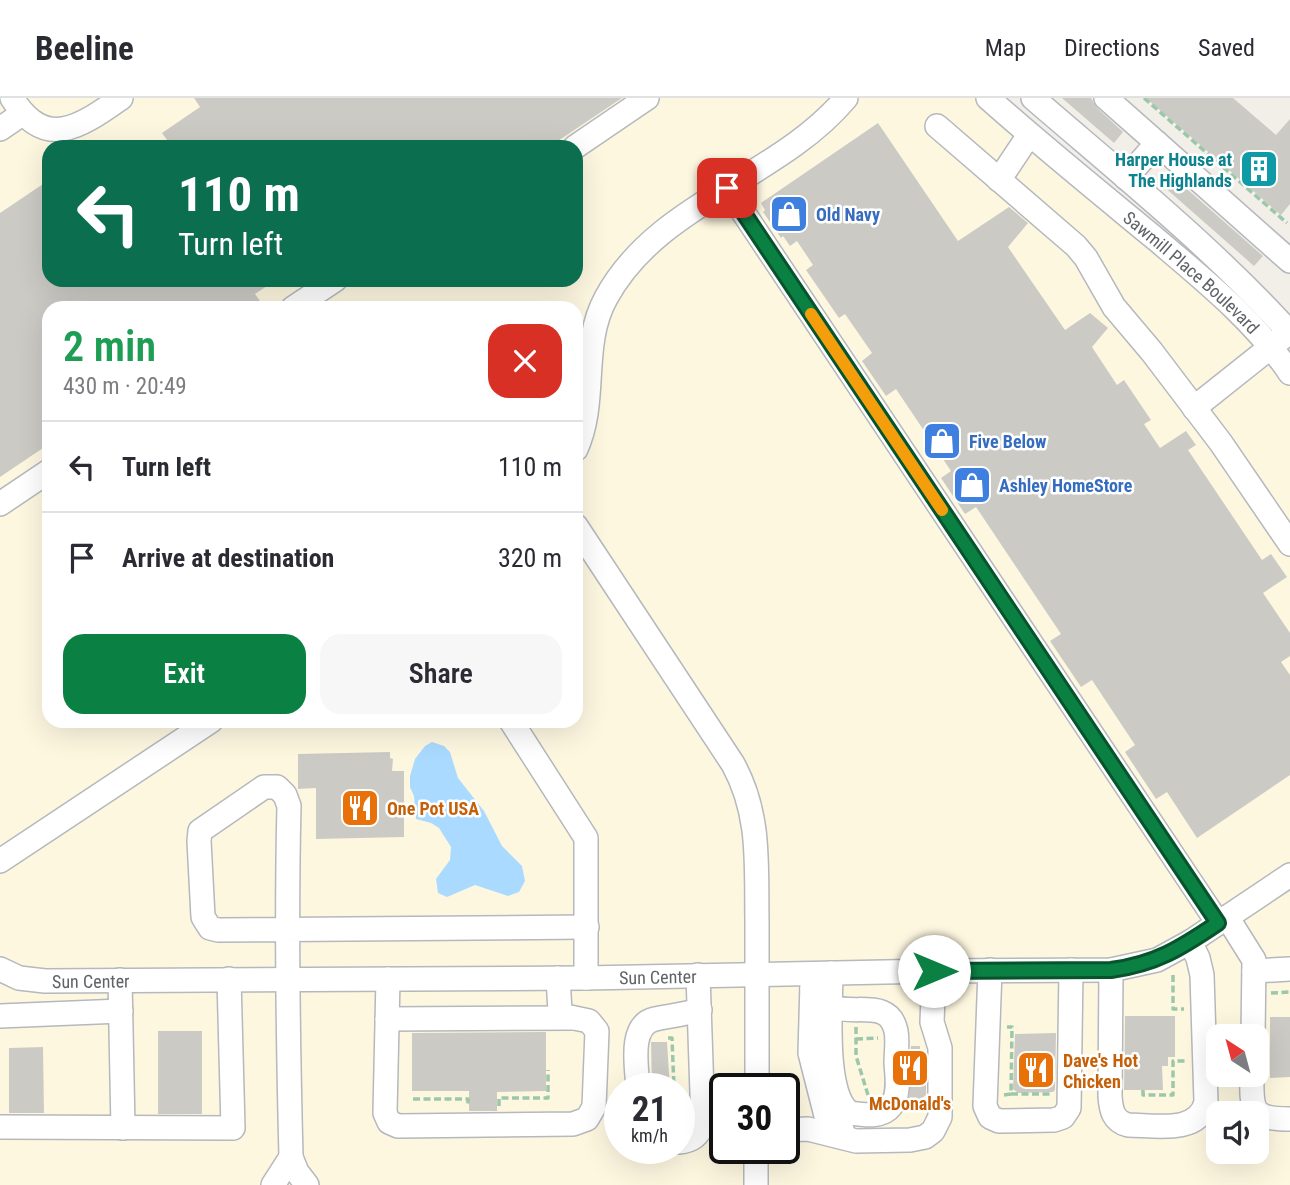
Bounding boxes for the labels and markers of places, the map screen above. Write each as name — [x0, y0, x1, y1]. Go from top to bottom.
building icon: Harper House at The Highlands — [1238, 148, 1280, 190]
place label: Harper House at The Highlands — [1115, 149, 1232, 191]
pin — [697, 158, 757, 218]
shop icon: Old Navy — [768, 193, 810, 235]
place label: Old Navy — [816, 204, 880, 225]
shop icon: Five Below — [921, 420, 963, 462]
place label: Five Below — [969, 431, 1047, 452]
shop icon: Ashley HomeStore — [951, 464, 993, 506]
place label: Ashley HomeStore — [999, 475, 1133, 496]
restaurant icon: One Pot USA — [339, 787, 381, 829]
place label: One Pot USA — [387, 798, 479, 819]
restaurant icon: McDonald's — [889, 1047, 931, 1089]
restaurant icon: Dave's Hot Chicken — [1015, 1049, 1057, 1091]
place label: Dave's Hot Chicken — [1063, 1050, 1138, 1092]
place label: McDonald's — [869, 1093, 951, 1114]

